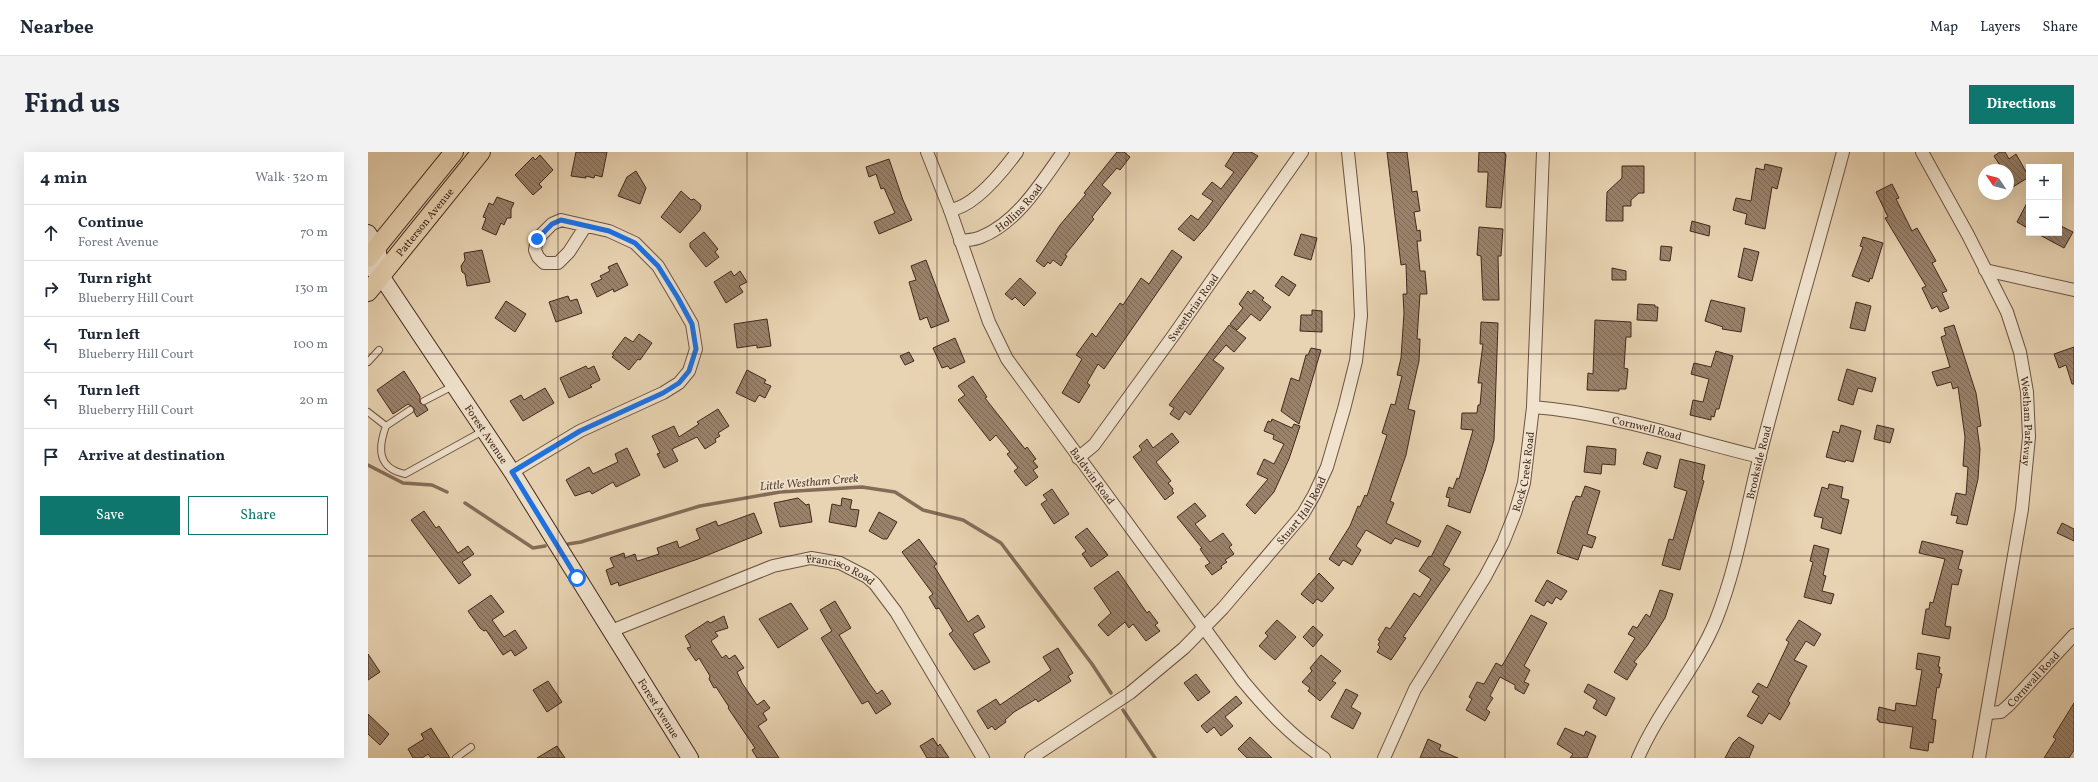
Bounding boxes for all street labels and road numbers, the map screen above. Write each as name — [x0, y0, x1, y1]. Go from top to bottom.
street label: Hollins Road — [993, 181, 1047, 237]
street label: Patterson Avenue — [393, 185, 458, 260]
street label: Sweetbriar Road — [1165, 271, 1223, 345]
street label: Westham Parkway — [2015, 375, 2035, 467]
street label: Forest Avenue — [460, 402, 510, 467]
street label: Cornwell Road — [1611, 413, 1683, 445]
street label: Brookside Road — [1744, 424, 1776, 501]
street label: Rock Creek Road — [1510, 431, 1539, 514]
street label: Baldwin Road — [1065, 445, 1117, 508]
street label: Stuart Hall Road — [1274, 474, 1331, 549]
street label: Francisco Road — [805, 552, 877, 589]
street label: Cornwall Road — [2004, 649, 2064, 711]
street label: Forest Avenue — [633, 676, 682, 742]

